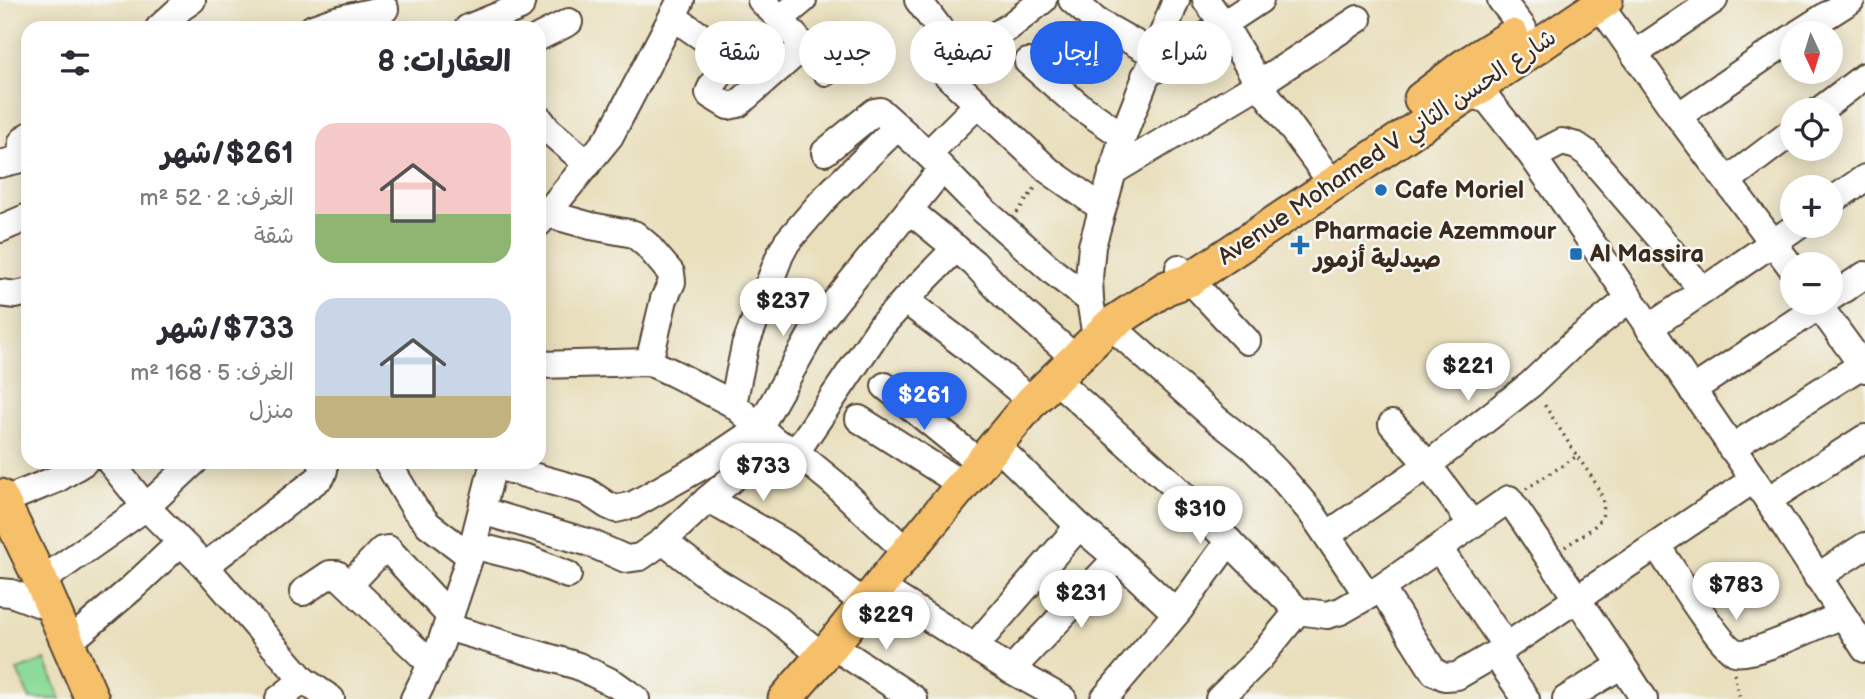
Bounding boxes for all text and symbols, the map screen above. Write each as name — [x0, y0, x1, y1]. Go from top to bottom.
chip: شقة — [695, 21, 785, 84]
chip: جديد — [799, 21, 896, 84]
chip: تصفية — [910, 21, 1016, 84]
chip: إيجار — [1030, 21, 1123, 84]
chip: شراء — [1137, 21, 1232, 84]
north arrow — [1780, 21, 1843, 84]
map controls — [1780, 21, 1843, 315]
street label: Avenue Mohamed V شارع الحسن الثاني — [1212, 23, 1565, 276]
icon: filters — [56, 44, 94, 82]
text: العقارات: 8 — [377, 44, 511, 80]
button: locate — [1780, 98, 1843, 161]
text: $261/شهر — [161, 136, 294, 172]
icon: home — [371, 151, 455, 235]
button: + — [1780, 175, 1843, 238]
place label: Cafe Moriel — [1395, 176, 1524, 205]
marker: Cafe Moriel — [1373, 182, 1389, 198]
text: الغرف: 2 · 52 m² — [140, 184, 294, 212]
place label: Pharmacie Azemmour صيدلية أزمور — [1312, 217, 1557, 274]
text: شقة — [254, 222, 294, 250]
marker: Pharmacie Azemmour صيدلية أزمور — [1292, 237, 1308, 253]
place label: Al Massira — [1589, 240, 1704, 269]
marker: Al Massira — [1568, 246, 1584, 262]
button: − — [1780, 252, 1843, 315]
pin: $237 — [742, 278, 824, 338]
text: $237 — [756, 287, 810, 315]
text: $733/شهر — [158, 311, 294, 347]
icon: home — [371, 326, 455, 410]
pin: $221 — [1427, 344, 1509, 403]
text: $221 — [1442, 352, 1494, 380]
text: الغرف: 5 · 168 m² — [130, 359, 294, 387]
pin: $261 — [883, 372, 965, 432]
text: $261 — [898, 381, 950, 409]
text: منزل — [249, 397, 294, 425]
pin: $733 — [722, 444, 804, 503]
text: $733 — [736, 452, 790, 480]
pin: $310 — [1159, 486, 1241, 546]
text: $310 — [1174, 495, 1226, 523]
pin: $783 — [1695, 562, 1777, 622]
pin: $231 — [1040, 570, 1122, 630]
text: $783 — [1708, 571, 1764, 599]
text: $231 — [1055, 579, 1107, 607]
pin: $229 — [845, 592, 927, 652]
text: $229 — [858, 601, 914, 629]

